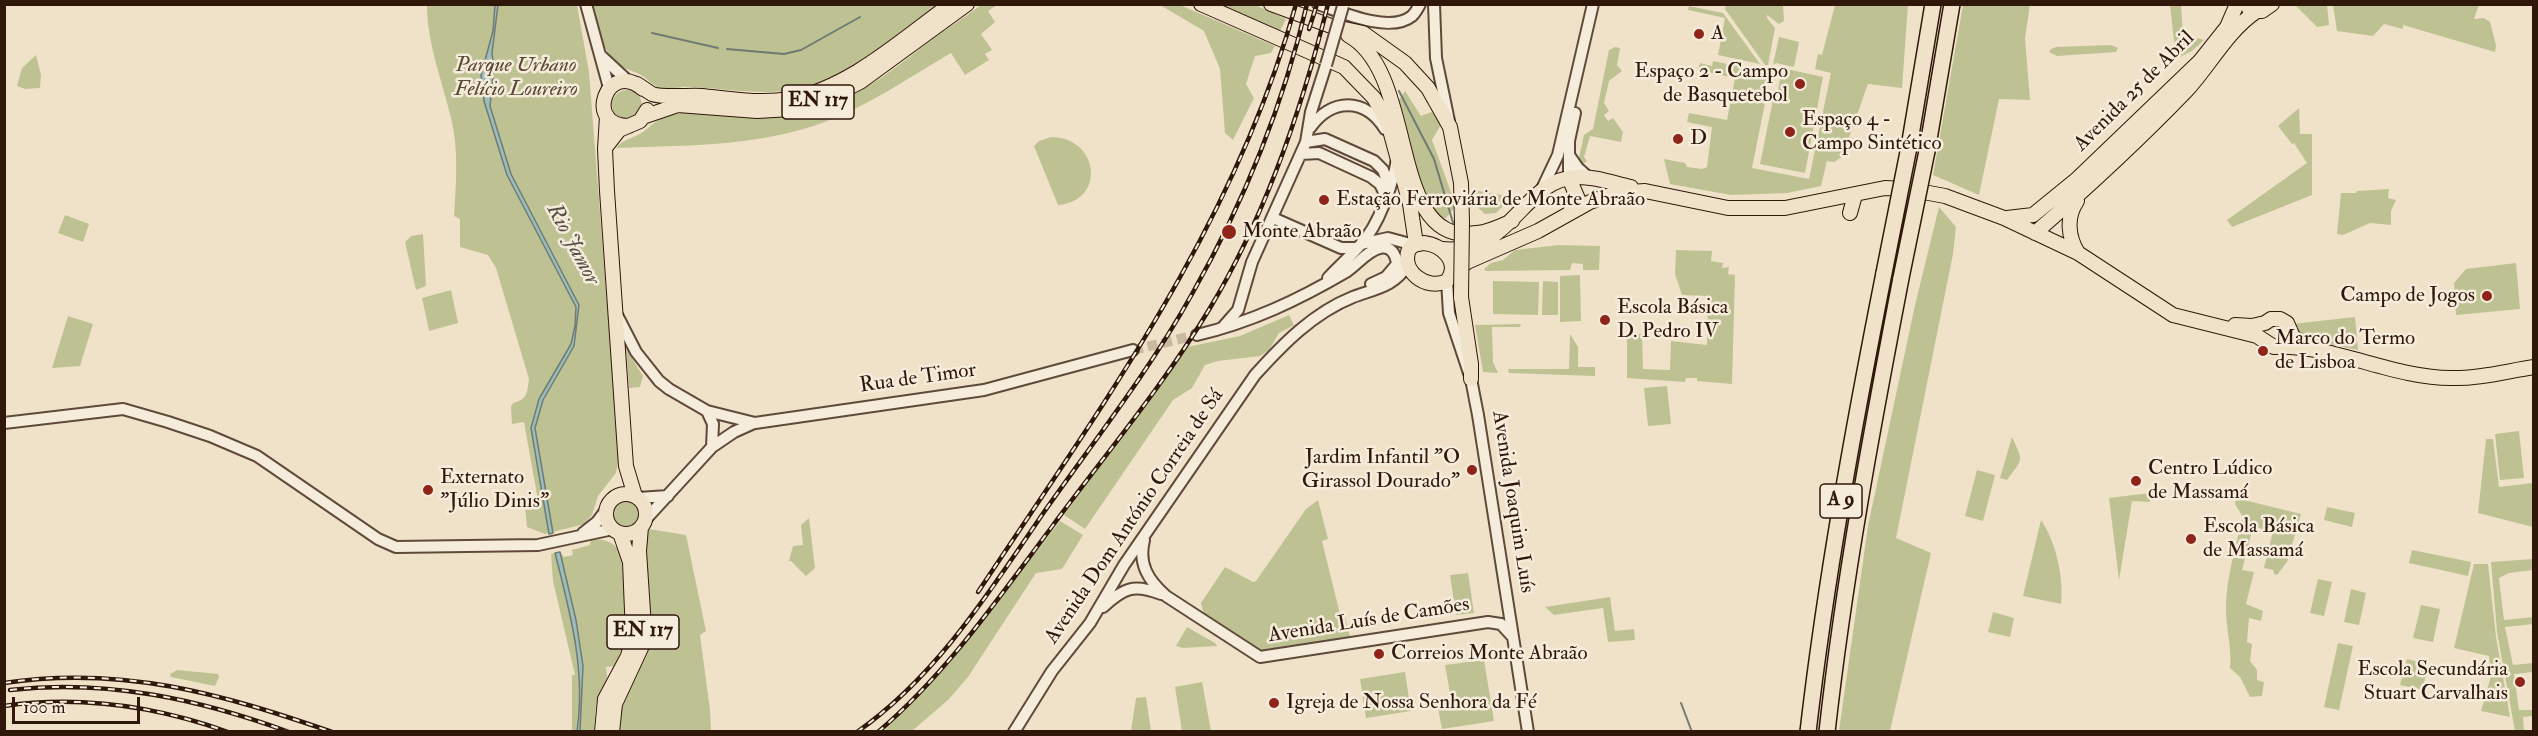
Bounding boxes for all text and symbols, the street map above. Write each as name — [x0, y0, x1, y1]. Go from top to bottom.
place label: A — [1711, 21, 1724, 47]
street label: Avenida 25 de Abril — [2069, 26, 2201, 158]
marker: A — [1692, 27, 1706, 41]
park label: Parque Urbano Felício Loureiro — [454, 53, 578, 103]
place label: Espaço 2 - Campo de Basquetebol — [1634, 59, 1788, 109]
marker: Espaço 2 - Campo de Basquetebol — [1793, 77, 1807, 91]
road number: EN 117 — [782, 85, 854, 119]
place label: Espaço 4 - Campo Sintético — [1802, 107, 1942, 157]
marker: Espaço 4 - Campo Sintético — [1783, 125, 1797, 139]
place label: D — [1690, 126, 1707, 152]
marker: D — [1671, 132, 1685, 146]
place label: Estação Ferroviária de Monte Abraão — [1336, 187, 1645, 213]
marker: Estação Ferroviária de Monte Abraão — [1317, 193, 1331, 207]
water label: Rio Jamor — [540, 200, 604, 290]
place label: Monte Abraão — [1242, 219, 1362, 245]
marker: Monte Abraão — [1220, 223, 1238, 241]
place label: Campo de Jogos — [2340, 283, 2475, 309]
marker: Campo de Jogos — [2480, 289, 2494, 303]
place label: Escola Básica D. Pedro IV — [1617, 295, 1728, 345]
marker: Escola Básica D. Pedro IV — [1598, 313, 1612, 327]
place label: Marco do Termo de Lisboa — [2275, 326, 2415, 376]
marker: Marco do Termo de Lisboa — [2256, 344, 2270, 358]
street label: Rua de Timor — [858, 358, 978, 400]
street label: Avenida Dom António Correia de Sá — [1040, 385, 1230, 649]
street label: Avenida Joaquim Luís — [1485, 409, 1539, 595]
place label: Jardim Infantil "O Girassol Dourado" — [1302, 445, 1460, 495]
place label: Centro Lúdico de Massamá — [2148, 456, 2272, 506]
marker: Jardim Infantil "O Girassol Dourado" — [1465, 463, 1479, 477]
place label: Externato "Júlio Dinis" — [440, 465, 549, 515]
marker: Centro Lúdico de Massamá — [2129, 474, 2143, 488]
marker: Externato "Júlio Dinis" — [421, 483, 435, 497]
road number: A 9 — [1820, 484, 1862, 518]
place label: Escola Básica de Massamá — [2203, 514, 2314, 564]
marker: Escola Básica de Massamá — [2184, 532, 2198, 546]
street label: Avenida Luís de Camões — [1267, 593, 1471, 649]
road number: EN 117 — [607, 615, 679, 649]
place label: Correios Monte Abraão — [1391, 641, 1588, 667]
marker: Correios Monte Abraão — [1372, 647, 1386, 661]
place label: Escola Secundária Stuart Carvalhais — [2357, 657, 2508, 707]
marker: Escola Secundária Stuart Carvalhais — [2513, 675, 2527, 689]
scale bar — [15, 685, 142, 723]
place label: Igreja de Nossa Senhora da Fé — [1286, 690, 1537, 716]
text: 100 m — [23, 696, 66, 719]
marker: Igreja de Nossa Senhora da Fé — [1267, 696, 1281, 710]

